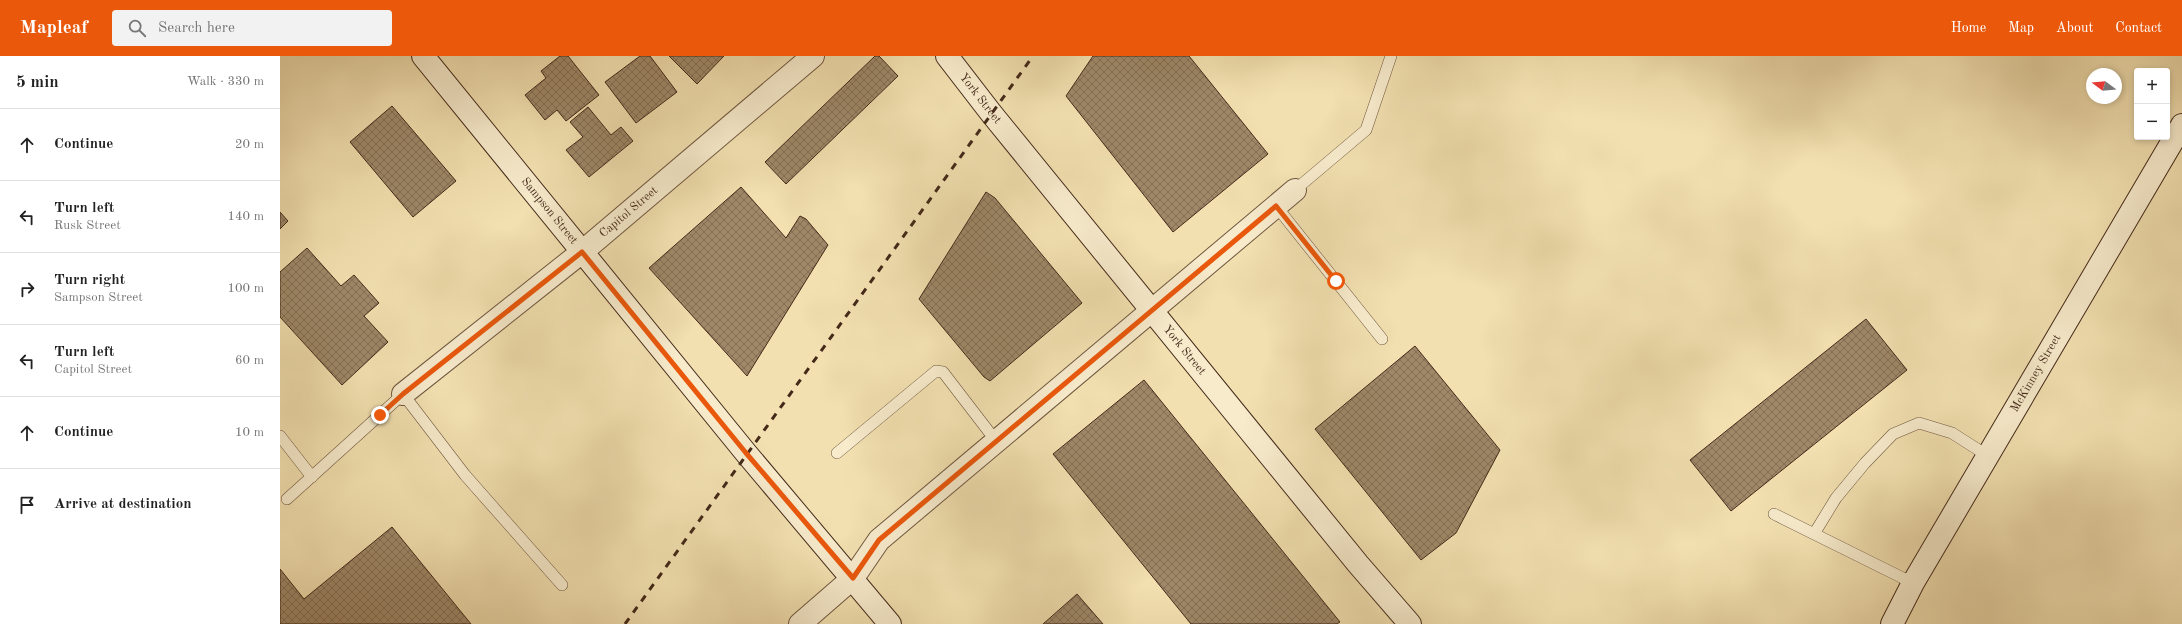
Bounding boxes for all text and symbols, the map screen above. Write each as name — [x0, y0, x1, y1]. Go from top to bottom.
search box — [112, 10, 392, 46]
icon: search — [126, 17, 148, 39]
text: Mapleaf — [20, 19, 88, 38]
text: Search here — [158, 21, 235, 36]
text: Home — [1951, 21, 1986, 35]
text: Map — [2008, 21, 2034, 35]
text: About — [2056, 21, 2093, 35]
text: Contact — [2115, 21, 2162, 35]
north arrow — [2086, 68, 2122, 104]
map controls — [2134, 68, 2170, 140]
button: + — [2134, 68, 2170, 104]
street label: York Street — [957, 71, 1003, 126]
text: 5 min — [16, 74, 59, 91]
text: Walk · 330 m — [187, 75, 264, 88]
button: − — [2134, 104, 2170, 140]
icon: ahead — [16, 134, 38, 156]
text: Continue — [54, 137, 113, 152]
text: 20 m — [235, 138, 264, 151]
street label: Sampson Street — [519, 176, 580, 247]
street label: Capitol Street — [598, 184, 660, 240]
text: Turn left — [54, 201, 114, 216]
icon: left — [16, 206, 38, 228]
text: 140 m — [227, 210, 264, 223]
text: Rusk Street — [54, 219, 121, 232]
route start — [1327, 272, 1345, 290]
text: Turn right — [54, 273, 125, 288]
icon: right — [16, 278, 38, 300]
text: 100 m — [227, 282, 264, 295]
text: Sampson Street — [54, 291, 143, 304]
street label: York Street — [1160, 323, 1208, 377]
street label: McKinney Street — [2009, 333, 2063, 414]
text: Turn left — [54, 345, 114, 360]
icon: left — [16, 350, 38, 372]
text: 60 m — [235, 354, 264, 367]
text: Capitol Street — [54, 363, 132, 376]
route end — [371, 406, 389, 424]
icon: ahead — [16, 422, 38, 444]
text: Continue — [54, 425, 113, 440]
text: 10 m — [235, 426, 264, 439]
icon: arrive — [16, 494, 38, 516]
text: Arrive at destination — [54, 497, 192, 512]

